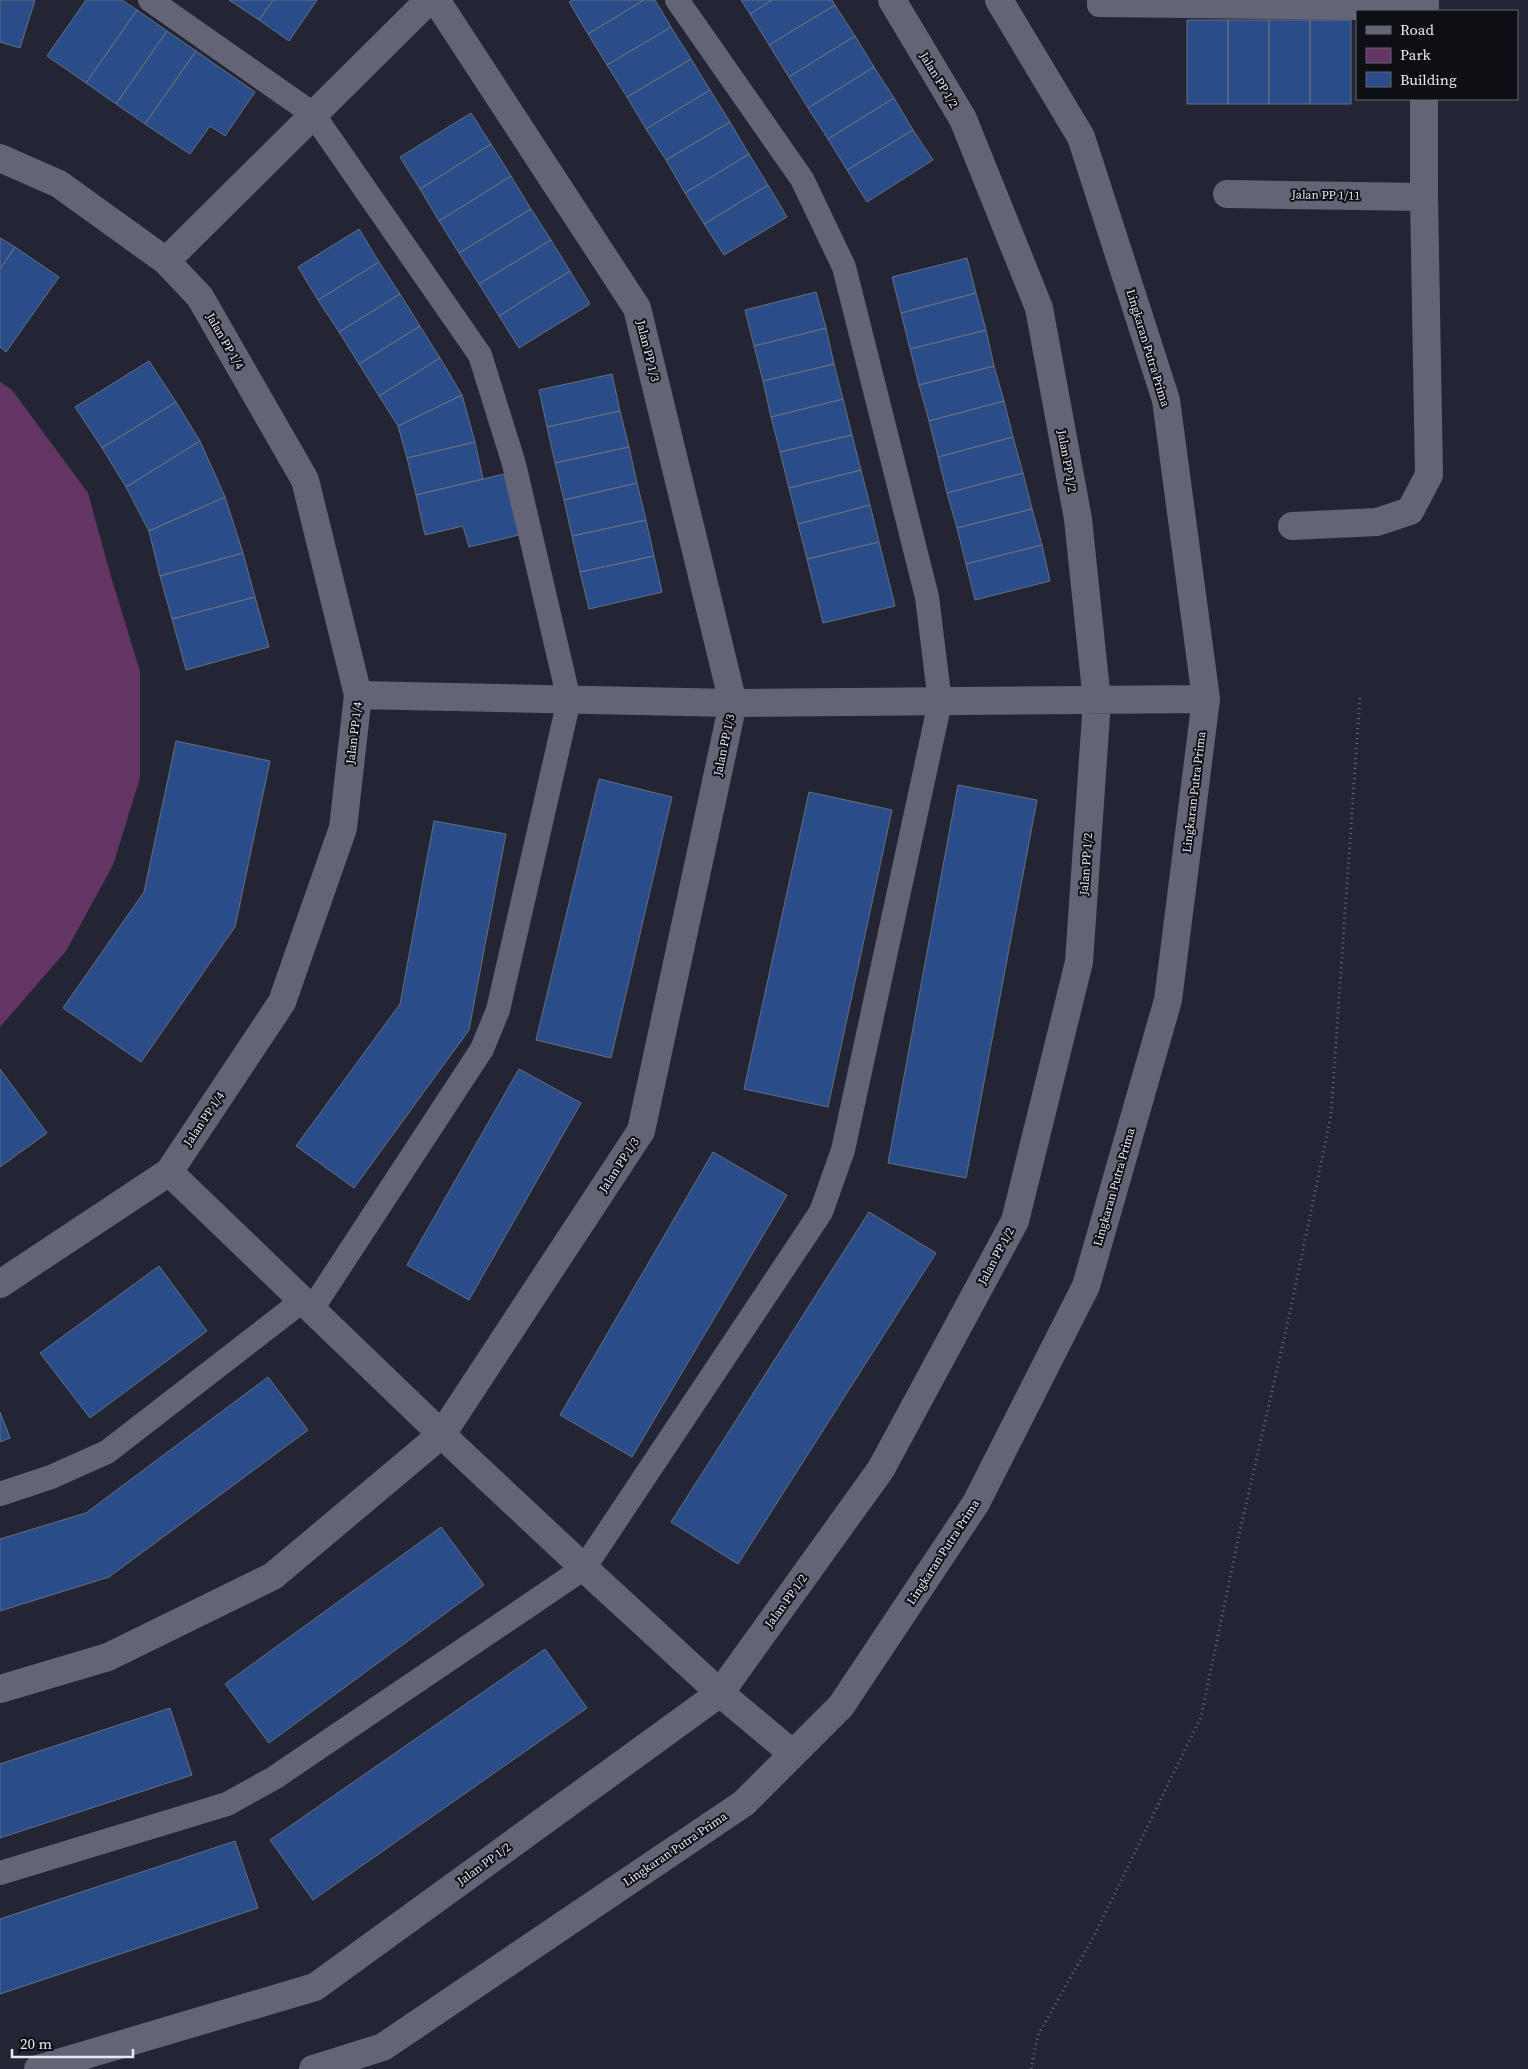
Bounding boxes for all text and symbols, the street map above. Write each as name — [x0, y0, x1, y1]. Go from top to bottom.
legend — [1356, 10, 1518, 100]
text: Road — [1400, 19, 1434, 40]
text: Park — [1400, 44, 1432, 65]
street label: Jalan PP 1/2 — [915, 48, 962, 111]
text: Building — [1400, 69, 1457, 90]
street label: Jalan PP 1/11 — [1291, 186, 1360, 204]
street label: Lingkaran Putra Prima — [1122, 287, 1174, 410]
street label: Jalan PP 1/4 — [202, 309, 248, 372]
street label: Jalan PP 1/3 — [632, 318, 663, 383]
street label: Jalan PP 1/2 — [1054, 428, 1080, 493]
street label: Jalan PP 1/4 — [342, 701, 366, 766]
street label: Jalan PP 1/3 — [709, 713, 738, 778]
street label: Lingkaran Putra Prima — [1179, 730, 1209, 854]
street label: Jalan PP 1/2 — [1076, 832, 1096, 897]
street label: Jalan PP 1/4 — [179, 1089, 228, 1150]
street label: Lingkaran Putra Prima — [1089, 1125, 1139, 1248]
street label: Jalan PP 1/3 — [595, 1134, 643, 1196]
street label: Jalan PP 1/2 — [974, 1225, 1018, 1288]
street label: Lingkaran Putra Prima — [903, 1496, 983, 1608]
street label: Jalan PP 1/2 — [761, 1571, 811, 1632]
street label: Lingkaran Putra Prima — [620, 1808, 731, 1890]
street label: Jalan PP 1/2 — [453, 1839, 514, 1889]
scale bar — [12, 2026, 134, 2058]
text: 20 m — [20, 2033, 52, 2054]

